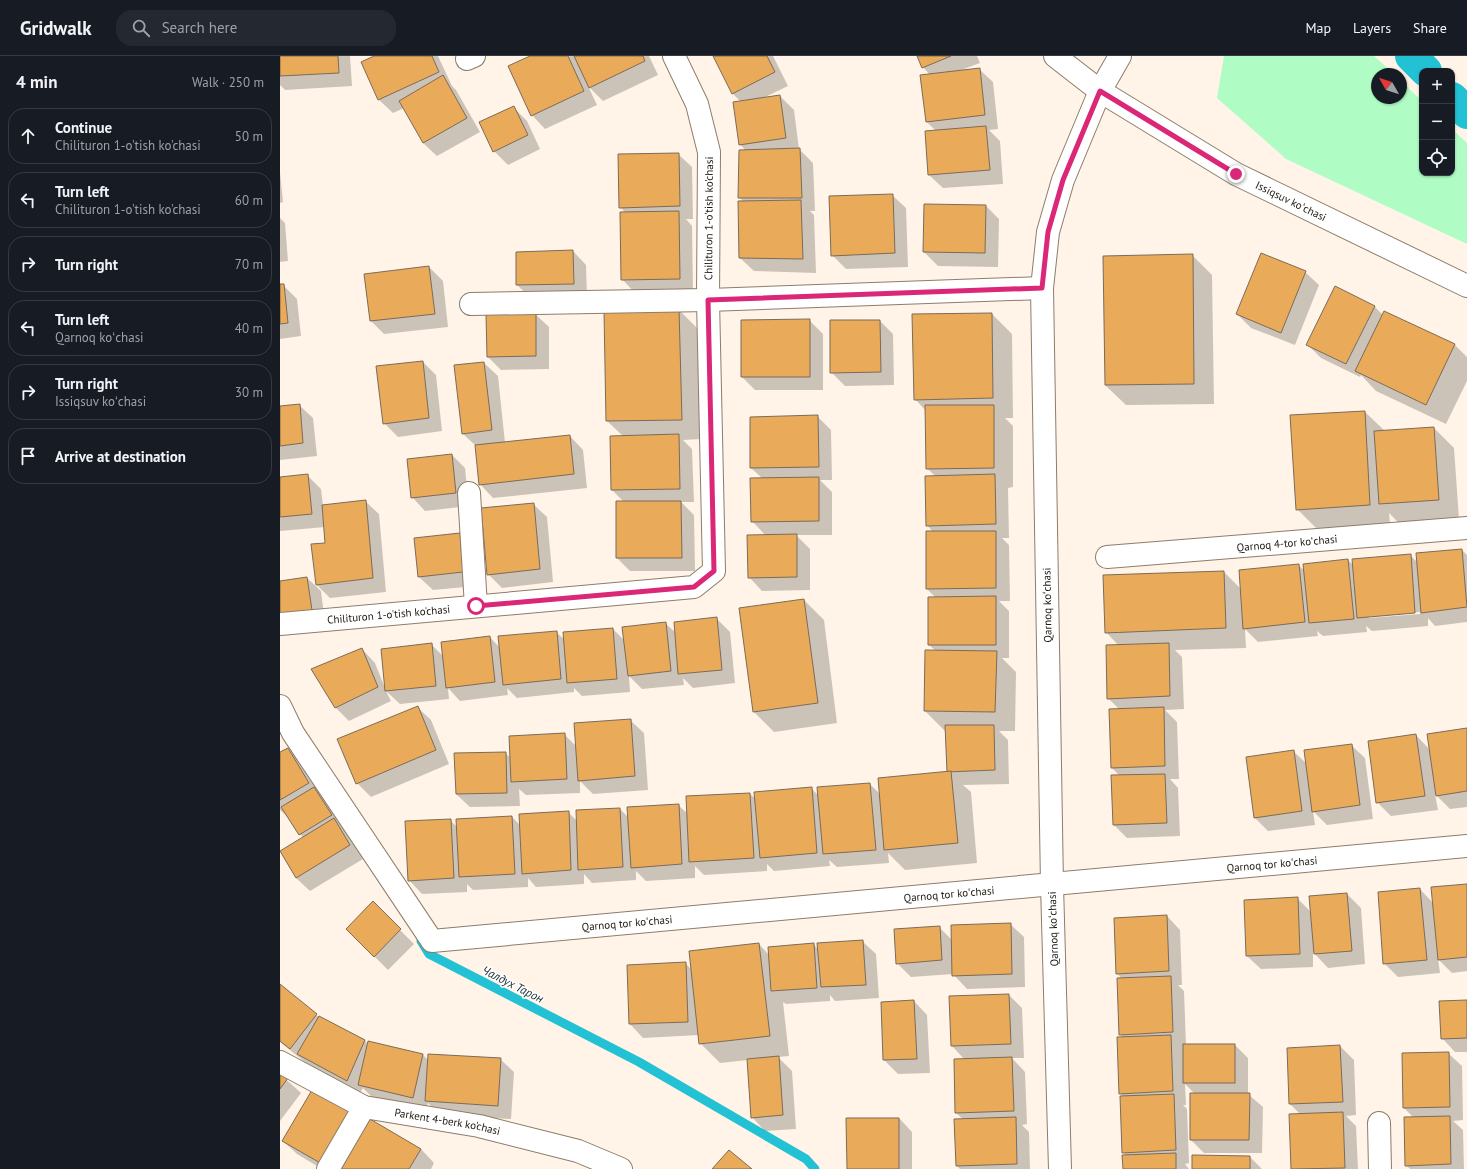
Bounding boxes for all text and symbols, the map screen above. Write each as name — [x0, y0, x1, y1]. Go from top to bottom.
search box — [116, 10, 396, 46]
text: Gridwalk — [20, 16, 92, 40]
icon: search — [130, 17, 152, 39]
text: Search here — [162, 18, 237, 37]
text: Map — [1305, 19, 1331, 37]
text: Layers — [1353, 19, 1391, 37]
text: Share — [1413, 19, 1447, 37]
north arrow — [1371, 68, 1407, 104]
map controls — [1419, 68, 1455, 176]
button: + — [1419, 68, 1455, 104]
text: 4 min — [16, 71, 57, 93]
text: Walk · 250 m — [192, 74, 264, 91]
button: − — [1419, 104, 1455, 140]
text: Continue — [55, 118, 112, 137]
icon: ahead — [17, 125, 39, 147]
text: 50 m — [235, 128, 263, 145]
text: Chilituron 1-o'tish ko'chasi — [55, 137, 201, 154]
button: locate — [1419, 140, 1455, 176]
street label: Chilituron 1-o'tish ko'chasi — [701, 156, 716, 280]
route end — [1227, 165, 1245, 183]
street label: Issiqsuv koʻchasi — [1253, 178, 1329, 224]
text: Turn left — [55, 182, 109, 201]
icon: left — [17, 189, 39, 211]
text: 60 m — [235, 192, 263, 209]
text: Chilituron 1-o'tish ko'chasi — [55, 201, 201, 218]
icon: right — [17, 253, 39, 275]
text: Turn right — [55, 255, 118, 274]
text: 70 m — [235, 256, 263, 273]
text: Turn left — [55, 310, 109, 329]
icon: left — [17, 317, 39, 339]
text: 40 m — [235, 320, 263, 337]
text: Qarnoq koʻchasi — [55, 329, 144, 346]
text: Turn right — [55, 374, 118, 393]
icon: right — [17, 381, 39, 403]
text: 30 m — [235, 384, 263, 401]
text: Issiqsuv koʻchasi — [55, 393, 146, 410]
icon: arrive — [17, 445, 39, 467]
text: Arrive at destination — [55, 447, 186, 466]
street label: Qarnoq 4-tor koʻchasi — [1236, 532, 1338, 554]
street label: Qarnoq koʻchasi — [1039, 567, 1055, 643]
route start — [467, 597, 485, 615]
street label: Chilituron 1-o'tish ko'chasi — [326, 602, 451, 627]
street label: Qarnoq tor koʻchasi — [1226, 853, 1318, 875]
street label: Qarnoq tor koʻchasi — [903, 883, 995, 905]
street label: Qarnoq koʻchasi — [1045, 891, 1061, 967]
street label: Qarnoq tor koʻchasi — [581, 912, 673, 934]
water label: Чалдух Тарон — [480, 962, 547, 1006]
street label: Parkent 4-berk ko'chasi — [393, 1105, 502, 1138]

